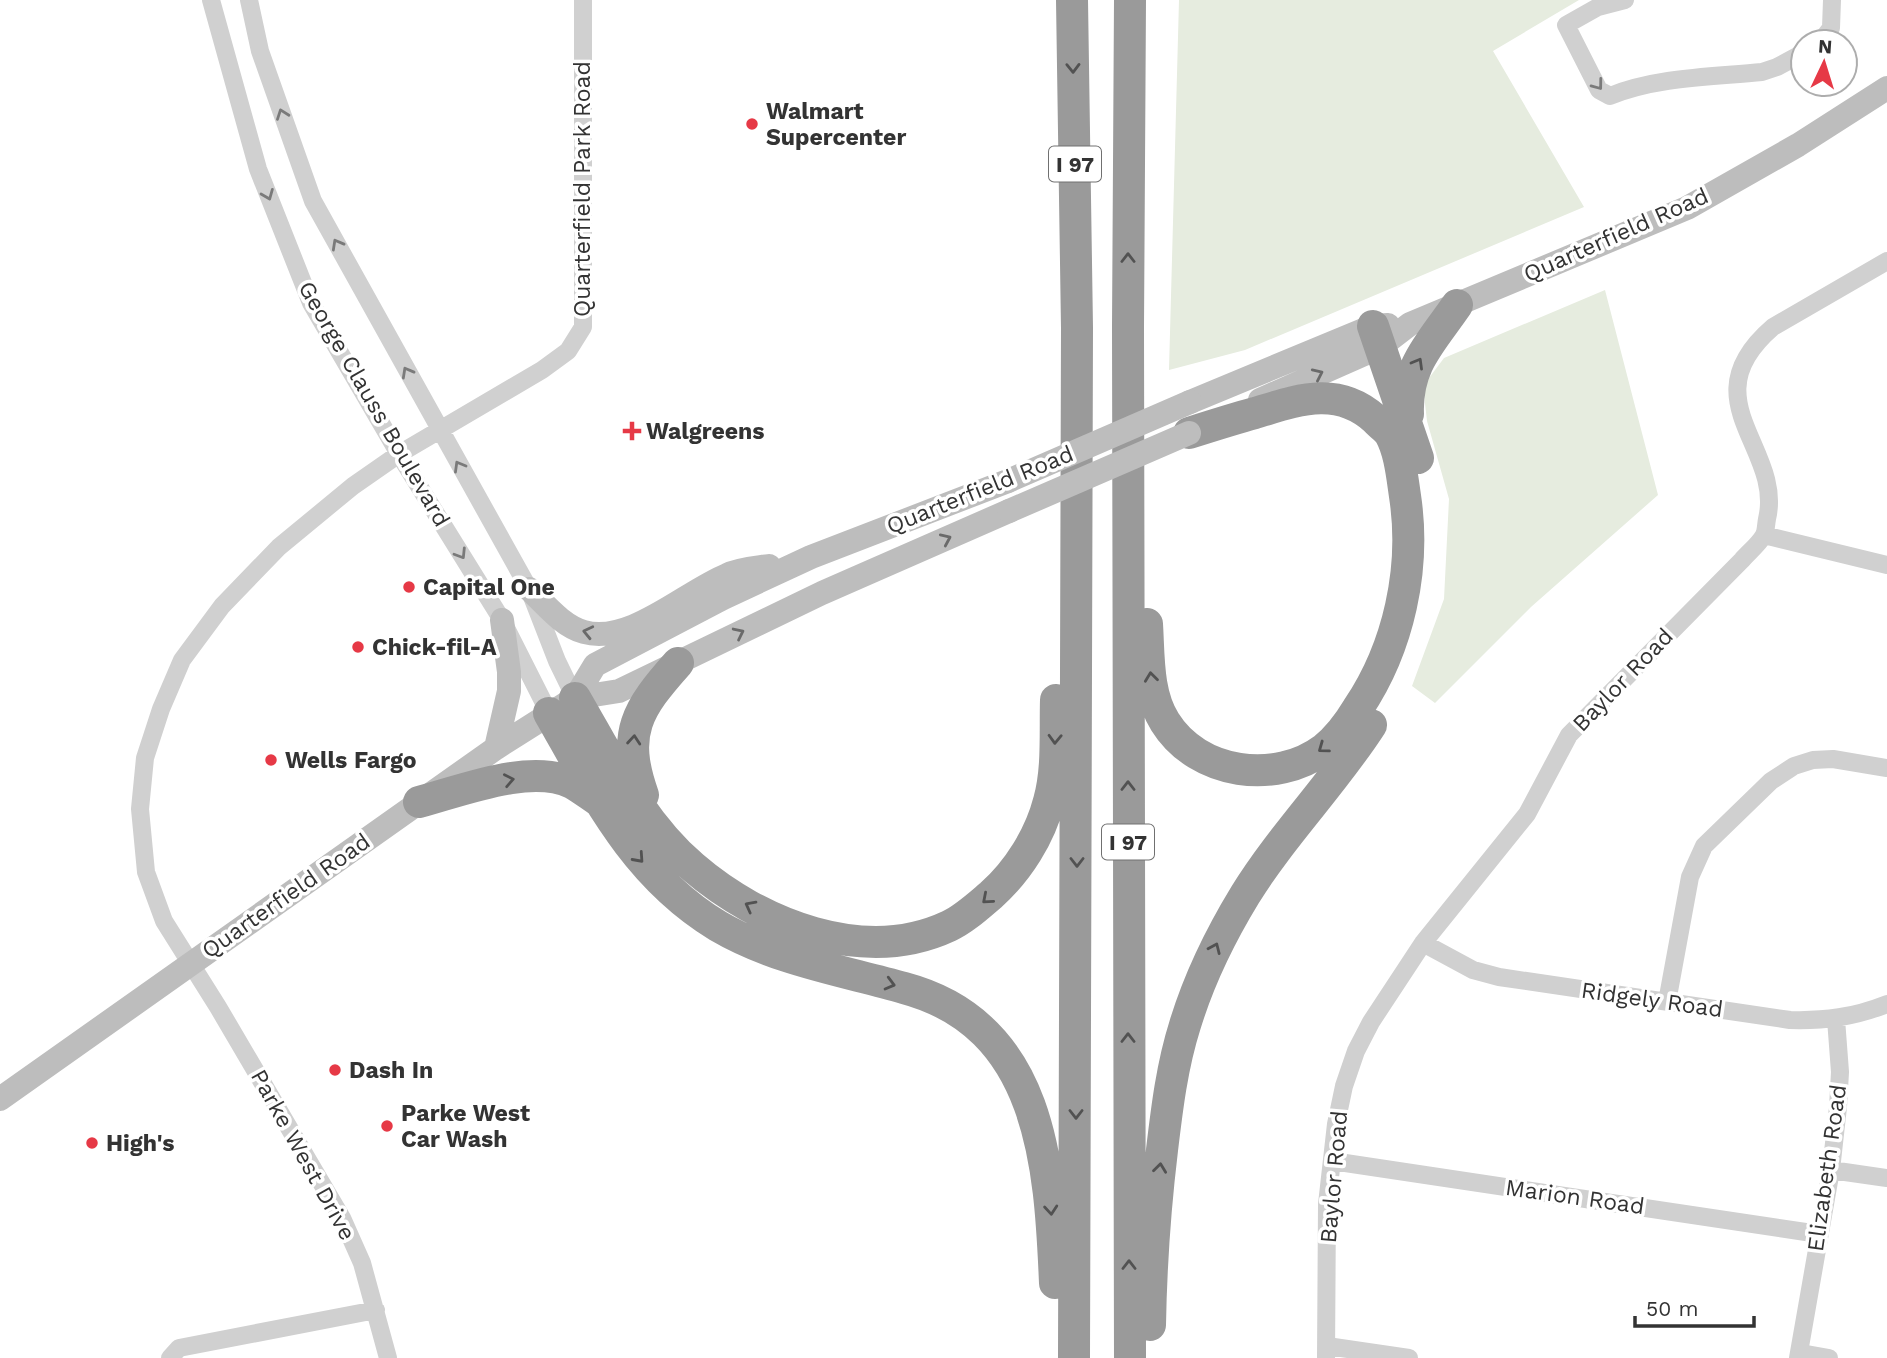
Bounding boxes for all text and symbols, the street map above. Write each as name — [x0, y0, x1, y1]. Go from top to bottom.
north arrow — [1789, 28, 1859, 98]
text: N — [1817, 35, 1833, 59]
street label: Quarterfield Park Road — [569, 61, 596, 317]
one-way arrow — [1065, 63, 1081, 74]
one-way arrow — [1590, 77, 1603, 89]
place label: Walmart Supercenter — [766, 98, 906, 151]
one-way arrow — [276, 108, 290, 120]
marker: Walmart Supercenter — [744, 116, 760, 132]
road number: I 97 — [1049, 146, 1101, 182]
street label: Quarterfield Road — [1519, 182, 1713, 288]
one-way arrow — [259, 188, 273, 200]
one-way arrow — [332, 239, 345, 251]
one-way arrow — [1120, 253, 1136, 263]
street label: George Clauss Boulevard — [293, 276, 455, 532]
one-way arrow — [1410, 358, 1423, 371]
one-way arrow — [402, 367, 415, 379]
one-way arrow — [1311, 368, 1323, 382]
place label: Walgreens — [646, 418, 765, 445]
marker: Walgreens — [624, 423, 640, 439]
street label: Quarterfield Road — [883, 440, 1077, 540]
one-way arrow — [454, 460, 467, 473]
one-way arrow — [939, 533, 951, 547]
one-way arrow — [452, 546, 465, 559]
place label: Capital One — [423, 574, 555, 601]
marker: Capital One — [401, 579, 417, 595]
street label: Baylor Road — [1567, 623, 1679, 737]
one-way arrow — [583, 625, 595, 640]
one-way arrow — [732, 628, 744, 642]
place label: Chick-fil-A — [372, 634, 497, 661]
marker: Chick-fil-A — [350, 639, 366, 655]
one-way arrow — [1144, 671, 1159, 683]
one-way arrow — [626, 734, 641, 745]
one-way arrow — [1047, 734, 1062, 745]
one-way arrow — [1318, 740, 1330, 752]
place label: Wells Fargo — [285, 747, 417, 774]
marker: Wells Fargo — [263, 752, 279, 768]
one-way arrow — [503, 773, 515, 788]
one-way arrow — [1120, 780, 1136, 791]
road number: I 97 — [1102, 824, 1154, 860]
street label: Quarterfield Road — [197, 828, 375, 964]
one-way arrow — [631, 850, 643, 863]
one-way arrow — [1069, 857, 1085, 868]
one-way arrow — [982, 890, 995, 903]
one-way arrow — [745, 901, 757, 914]
one-way arrow — [1207, 943, 1221, 956]
one-way arrow — [884, 976, 896, 990]
street label: Ridgely Road — [1579, 977, 1725, 1023]
one-way arrow — [1120, 1032, 1136, 1043]
place label: Dash In — [349, 1057, 433, 1084]
marker: Dash In — [327, 1062, 343, 1078]
street label: Parke West Drive — [245, 1065, 361, 1245]
street label: Elizabeth Road — [1802, 1083, 1852, 1253]
place label: Parke West Car Wash — [401, 1100, 530, 1153]
one-way arrow — [1068, 1109, 1084, 1120]
street label: Baylor Road — [1315, 1110, 1353, 1244]
marker: Parke West Car Wash — [379, 1118, 395, 1134]
place label: High's — [106, 1130, 175, 1157]
marker: High's — [84, 1135, 100, 1151]
one-way arrow — [1152, 1162, 1167, 1173]
street label: Marion Road — [1504, 1174, 1646, 1220]
one-way arrow — [1043, 1205, 1058, 1216]
one-way arrow — [1121, 1260, 1137, 1270]
scale bar — [1635, 1284, 1754, 1328]
text: 50 m — [1646, 1296, 1698, 1321]

